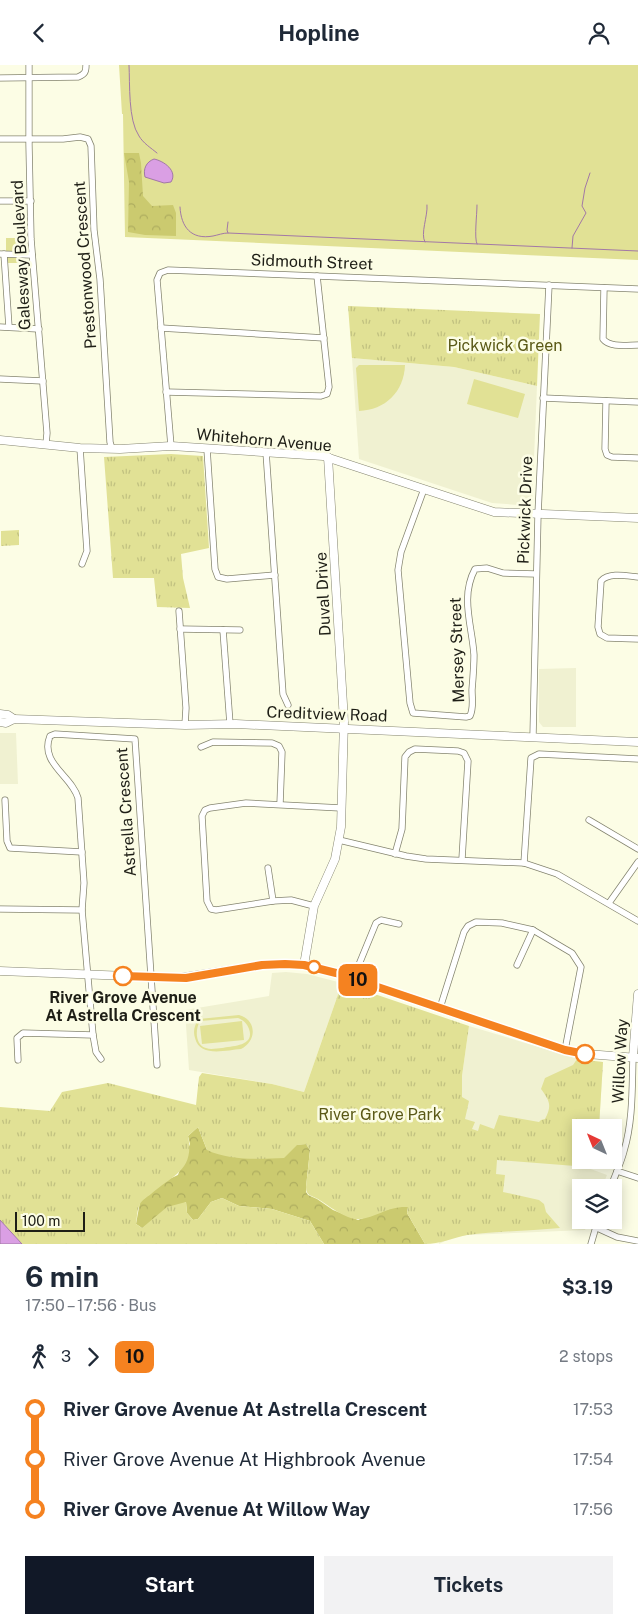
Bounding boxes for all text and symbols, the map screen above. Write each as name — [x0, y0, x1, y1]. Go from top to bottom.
icon: back — [25, 19, 53, 47]
icon: person — [585, 19, 613, 47]
text: Hopline — [278, 20, 360, 46]
street label: Galesway Boulevard — [8, 179, 34, 331]
street label: Prestonwood Crescent — [70, 180, 100, 350]
street label: Sidmouth Street — [250, 250, 374, 274]
park label: Pickwick Green — [447, 336, 563, 355]
street label: Whitehorn Avenue — [195, 425, 333, 455]
street label: Pickwick Drive — [514, 456, 536, 564]
street label: Duval Drive — [311, 551, 335, 637]
street label: Mersey Street — [446, 597, 468, 703]
street label: Creditview Road — [266, 702, 388, 726]
street label: Astrella Crescent — [112, 747, 140, 877]
unlabelled marker — [307, 960, 321, 974]
line badge: 10 — [336, 964, 380, 996]
marker: River Grove Avenue At Astrella Crescent — [113, 966, 133, 986]
text: 10 — [348, 969, 368, 990]
place label: River Grove Avenue At Astrella Crescent — [45, 988, 201, 1025]
street label: Willow Way — [608, 1018, 632, 1104]
unlabelled marker — [575, 1044, 595, 1064]
park label: River Grove Park — [318, 1105, 442, 1124]
north arrow — [572, 1119, 622, 1169]
map controls — [572, 1119, 622, 1229]
button: layers — [572, 1179, 622, 1229]
scale bar — [15, 1209, 85, 1232]
text: 100 m — [22, 1213, 60, 1229]
text: 6 min — [25, 1260, 99, 1293]
text: $3.19 — [562, 1276, 613, 1298]
text: 17:50 – 17:56 · Bus — [25, 1296, 156, 1315]
icon: walk — [25, 1343, 53, 1371]
icon: forward — [79, 1343, 107, 1371]
text: 10 — [125, 1346, 144, 1367]
text: 3 — [61, 1347, 71, 1366]
text: 2 stops — [559, 1347, 613, 1366]
text: River Grove Avenue At Astrella Crescent — [63, 1398, 427, 1420]
text: 17:53 — [573, 1400, 613, 1419]
text: River Grove Avenue At Highbrook Avenue — [63, 1448, 426, 1470]
text: 17:54 — [573, 1450, 613, 1469]
text: River Grove Avenue At Willow Way — [63, 1498, 370, 1520]
text: 17:56 — [573, 1500, 613, 1519]
button: Start — [25, 1556, 314, 1614]
button: Tickets — [324, 1556, 613, 1614]

